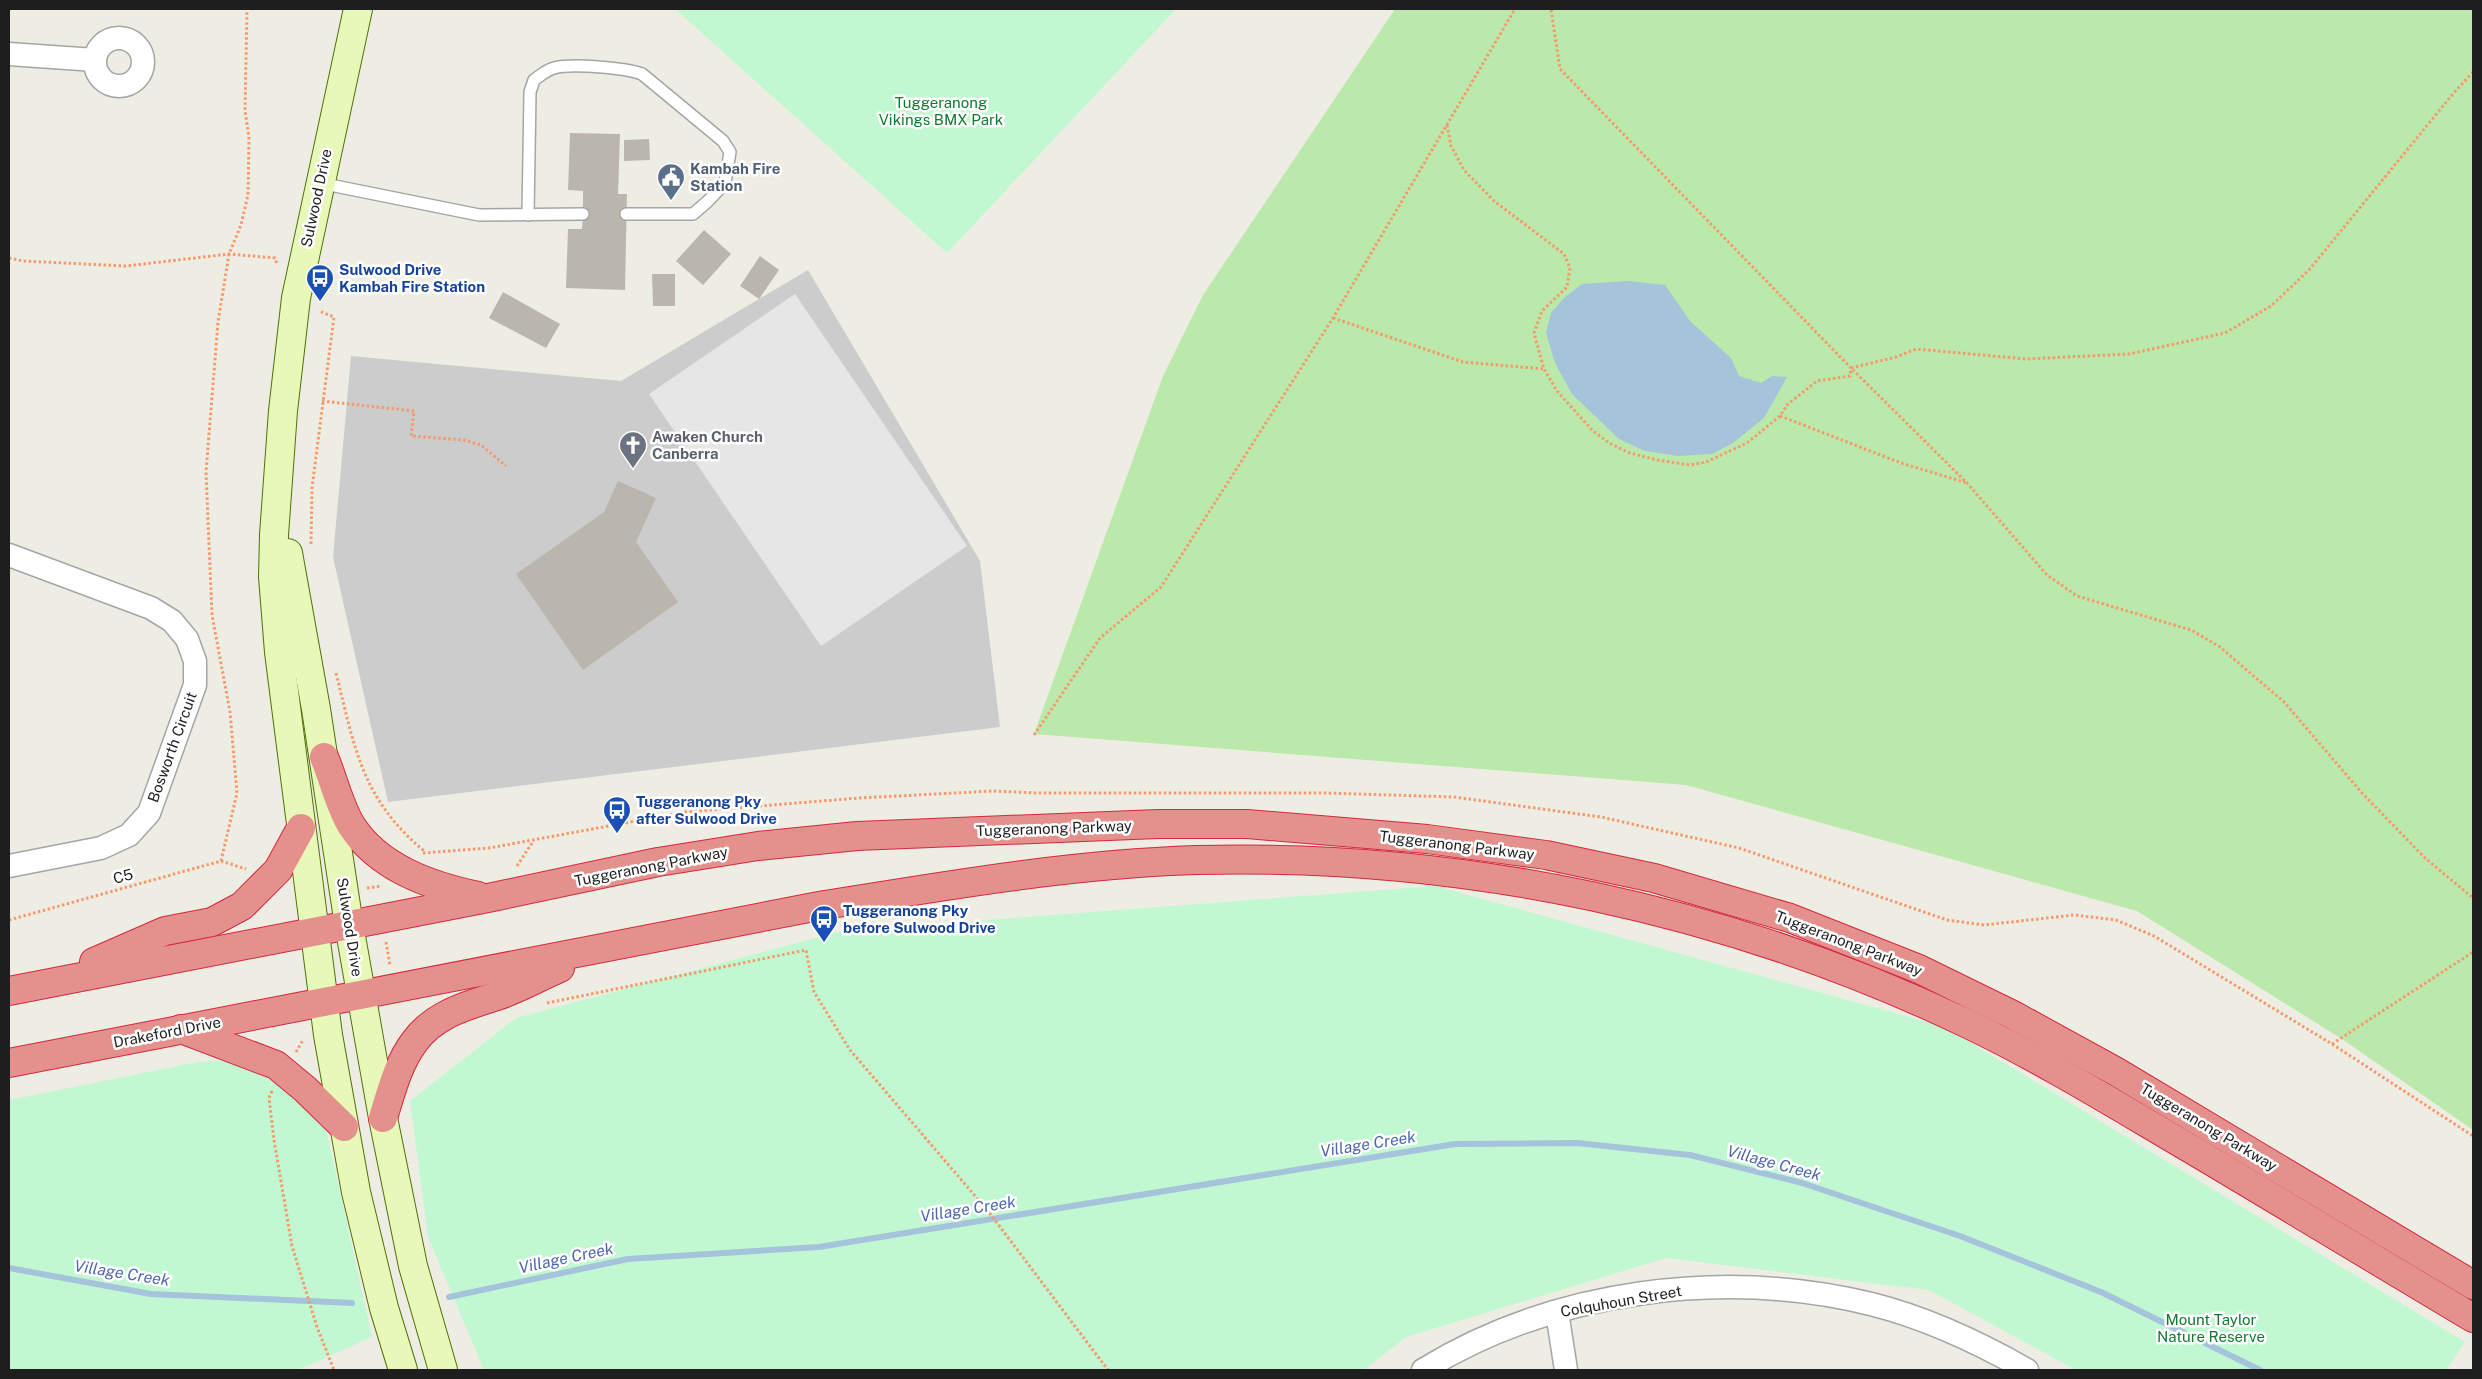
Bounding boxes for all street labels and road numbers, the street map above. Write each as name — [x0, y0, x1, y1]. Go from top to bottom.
street label: Sulwood Drive — [297, 147, 335, 249]
street label: Bosworth Circuit — [144, 689, 200, 805]
street label: Tuggeranong Parkway — [976, 817, 1132, 839]
street label: Tuggeranong Parkway — [1379, 827, 1535, 863]
street label: Tuggeranong Parkway — [573, 843, 729, 889]
street label: C5 — [111, 865, 135, 887]
street label: Sulwood Drive — [334, 876, 366, 978]
street label: Tuggeranong Parkway — [1773, 907, 1925, 979]
street label: Drakeford Drive — [112, 1013, 222, 1051]
street label: Tuggeranong Parkway — [2138, 1080, 2280, 1174]
street label: Colquhoun Street — [1559, 1282, 1683, 1320]

